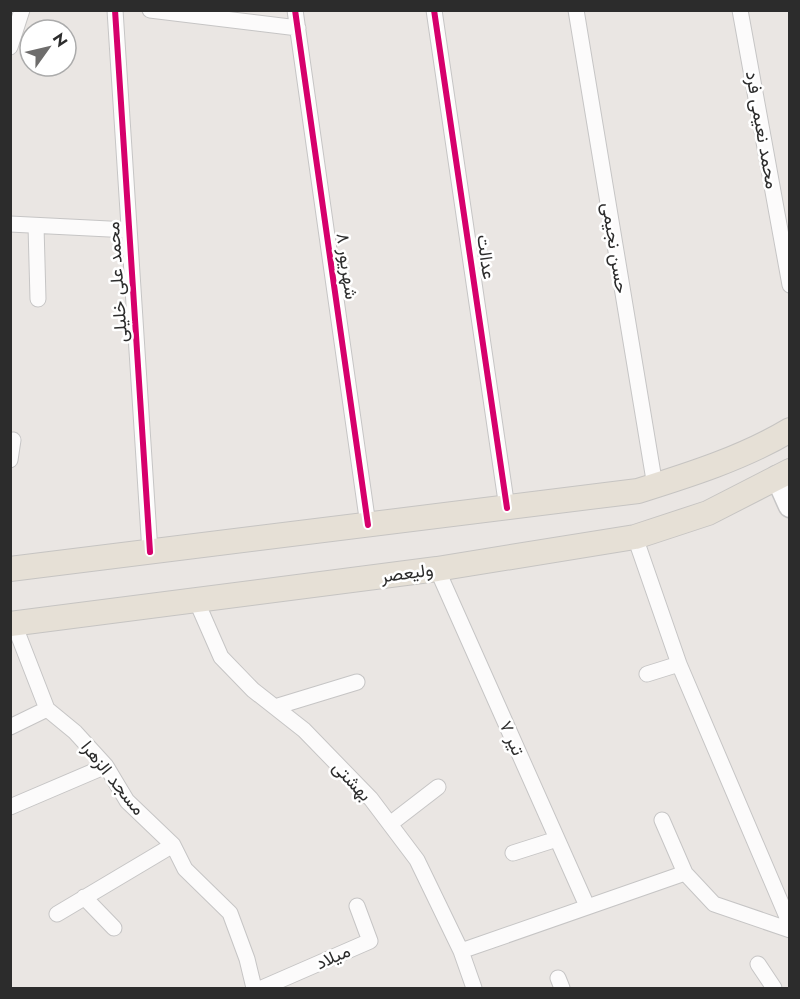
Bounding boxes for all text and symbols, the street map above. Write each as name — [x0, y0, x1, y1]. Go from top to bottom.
north arrow — [18, 18, 78, 78]
text: N — [47, 28, 73, 52]
street label: محمد نعیمی فرد — [739, 69, 785, 191]
street label: حسن نجیمی — [595, 201, 635, 295]
street label: محمد علی خلیلی — [100, 221, 134, 343]
street label: ۸ شهریور — [329, 231, 365, 301]
street label: عدالت — [470, 233, 502, 281]
street label: ولیعصر — [378, 556, 435, 590]
street label: ۷ تیر — [493, 716, 531, 760]
street label: مسجد الزهرا — [75, 735, 151, 821]
street label: بهشتی — [326, 755, 378, 807]
street label: میلاد — [311, 938, 355, 976]

